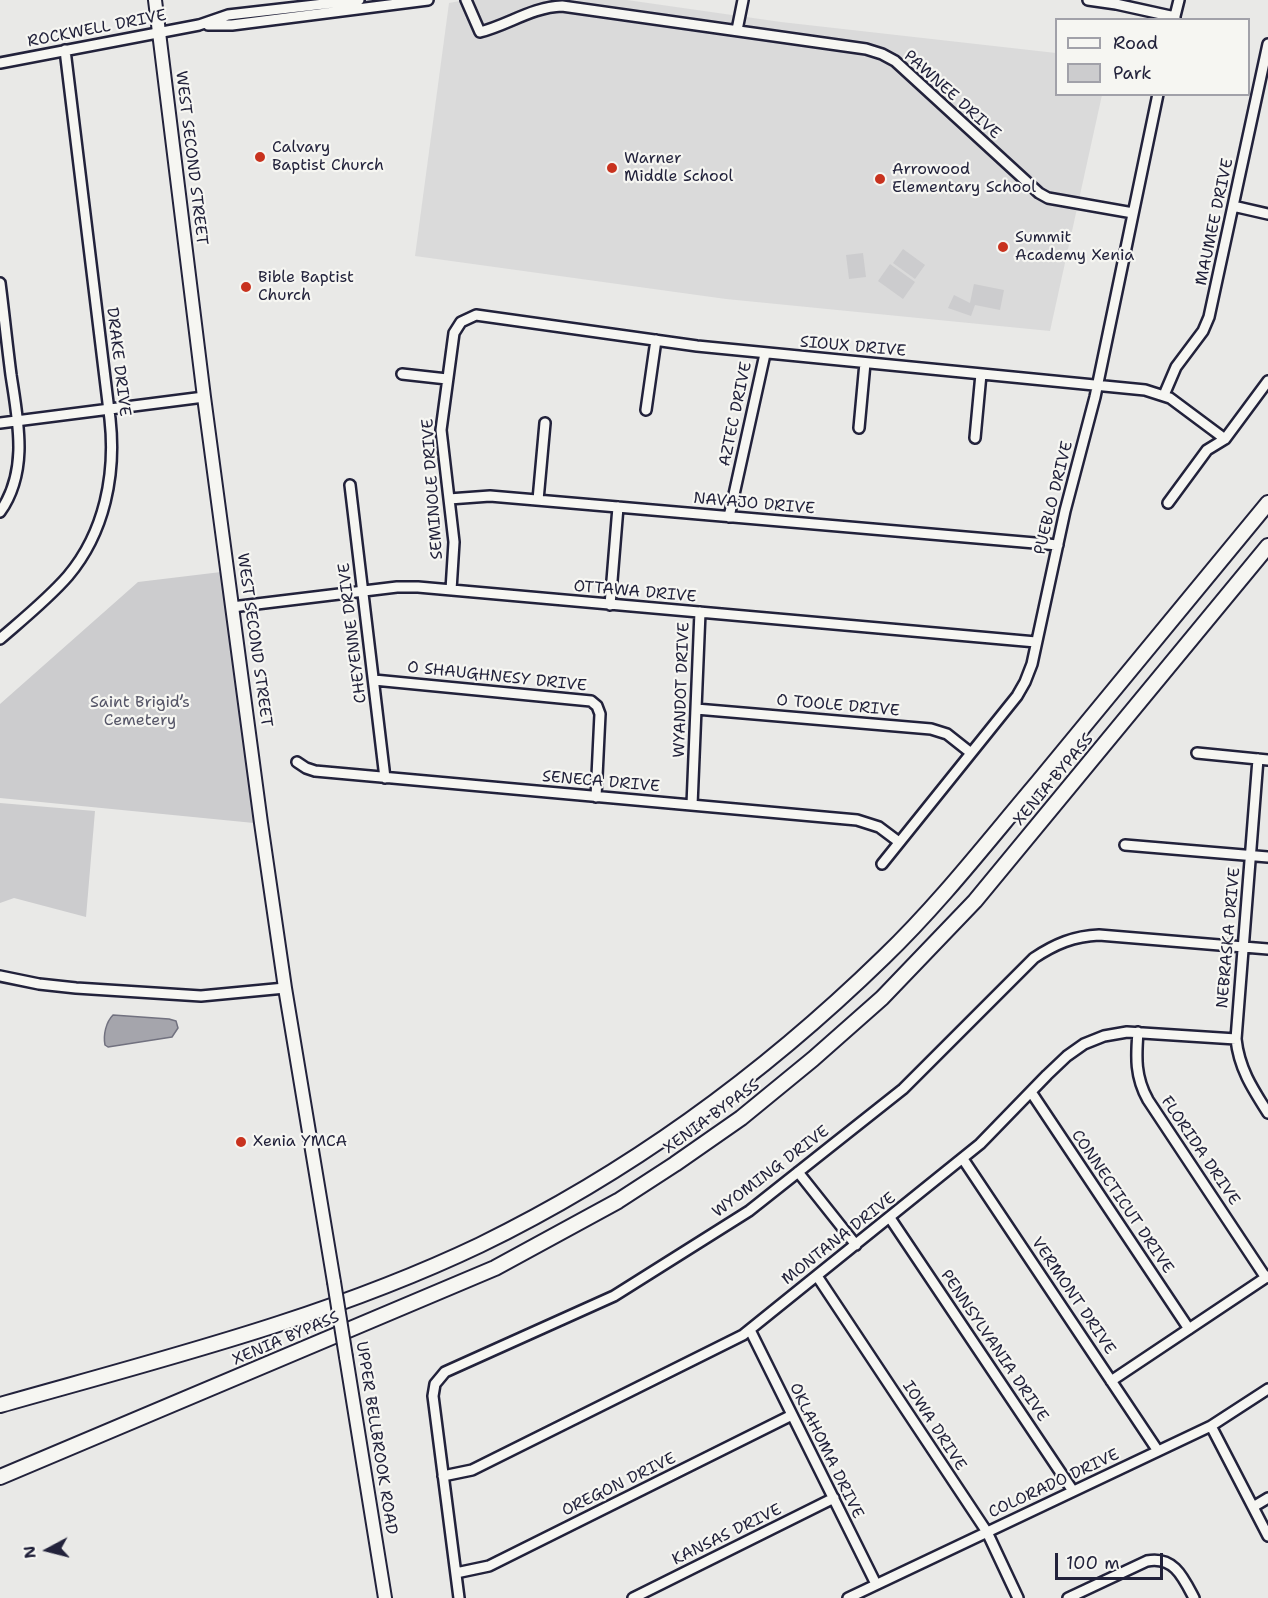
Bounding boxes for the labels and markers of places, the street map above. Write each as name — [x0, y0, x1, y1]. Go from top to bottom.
place label: Calvary Baptist Church — [272, 138, 384, 176]
place label: Warner Middle School — [624, 149, 733, 187]
marker: Calvary Baptist Church — [253, 150, 267, 164]
place label: Arrowood Elementary School — [892, 160, 1036, 198]
marker: Warner Middle School — [605, 161, 619, 175]
marker: Arrowood Elementary School — [873, 172, 887, 186]
place label: Summit Academy Xenia — [1015, 228, 1134, 266]
marker: Summit Academy Xenia — [996, 240, 1010, 254]
place label: Bible Baptist Church — [258, 268, 354, 306]
marker: Bible Baptist Church — [239, 280, 253, 294]
place label: Xenia YMCA — [253, 1132, 347, 1152]
marker: Xenia YMCA — [234, 1135, 248, 1149]

